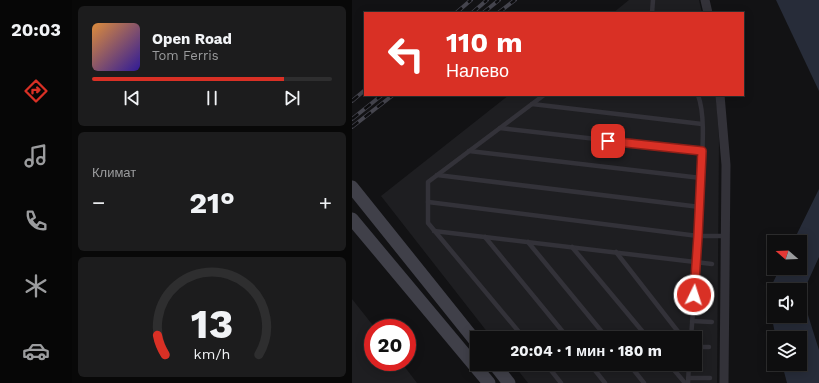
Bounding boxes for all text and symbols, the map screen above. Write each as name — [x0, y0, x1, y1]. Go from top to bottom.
text: 20:03 — [11, 19, 61, 40]
text: 110 m — [446, 26, 523, 59]
icon: left — [380, 28, 432, 80]
text: Open Road — [152, 30, 232, 48]
text: Tom Ferris — [152, 48, 219, 63]
text: Налево — [446, 60, 509, 81]
icon: directions — [22, 77, 50, 105]
icon: previous — [121, 87, 143, 109]
icon: pause — [201, 87, 223, 109]
icon: next — [281, 87, 303, 109]
pin — [591, 124, 625, 158]
icon: arrive — [597, 130, 619, 152]
icon: music — [22, 142, 50, 170]
text: Климат — [92, 165, 136, 180]
text: 21° — [189, 185, 235, 220]
text: − — [92, 190, 105, 215]
text: + — [319, 190, 332, 215]
icon: phone — [22, 207, 50, 235]
north arrow — [767, 235, 807, 275]
map controls — [767, 235, 807, 371]
icon: climate — [22, 272, 50, 300]
position arrow — [673, 274, 715, 316]
button: sound — [767, 283, 807, 323]
text: 13 — [191, 299, 233, 348]
speed limit sign: 20 — [364, 319, 416, 371]
button: layers — [767, 331, 807, 371]
icon: car — [22, 337, 50, 365]
text: 20:04 · 1 мин · 180 m — [510, 342, 662, 360]
text: km/h — [194, 346, 230, 362]

